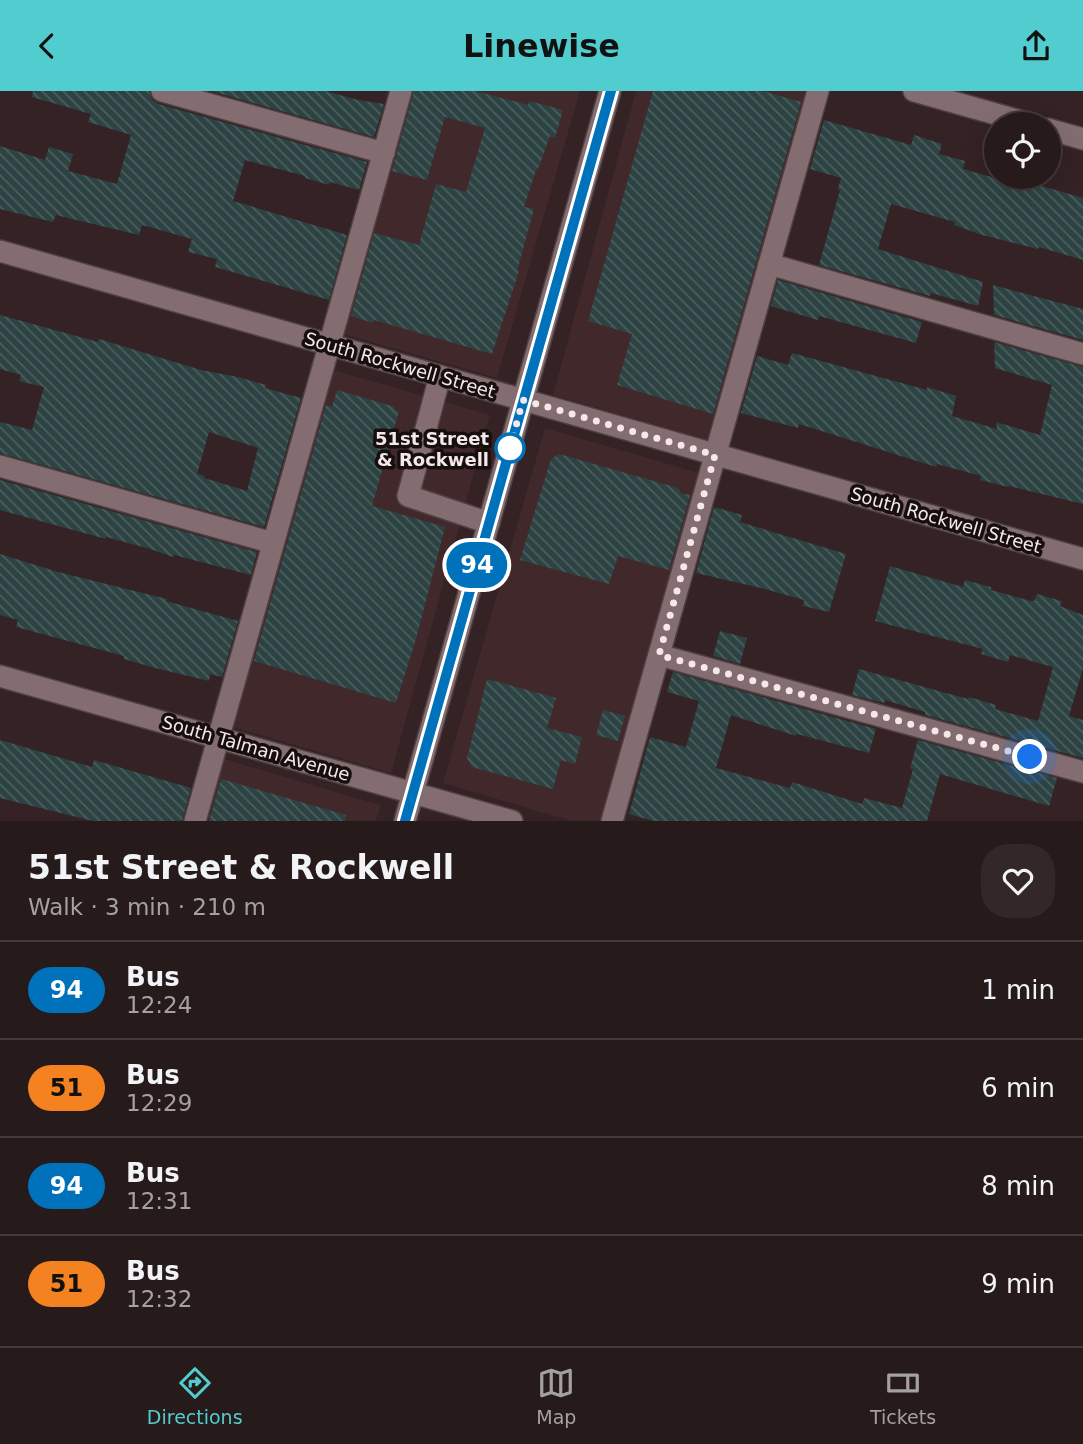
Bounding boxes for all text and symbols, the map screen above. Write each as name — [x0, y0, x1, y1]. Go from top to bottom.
icon: back — [28, 27, 66, 65]
text: Linewise — [463, 27, 620, 65]
icon: share — [1017, 27, 1055, 65]
map controls — [984, 112, 1061, 189]
button: locate — [984, 112, 1061, 189]
street label: South Rockwell Street — [302, 328, 498, 402]
place label: 51st Street & Rockwell — [375, 428, 489, 470]
marker: 51st Street & Rockwell — [495, 433, 525, 463]
street label: South Rockwell Street — [848, 483, 1044, 557]
line badge: 94 — [446, 542, 508, 588]
text: 94 — [460, 551, 494, 579]
street label: South Talman Avenue — [160, 711, 352, 785]
your location — [1012, 739, 1047, 774]
button: heart — [981, 844, 1055, 918]
text: 51st Street & Rockwell — [28, 848, 454, 887]
text: Walk · 3 min · 210 m — [28, 894, 266, 920]
text: Bus — [126, 962, 180, 992]
text: 1 min — [981, 975, 1055, 1005]
text: 94 — [50, 976, 83, 1004]
text: 12:24 — [126, 992, 192, 1018]
text: Bus — [126, 1060, 180, 1090]
text: 6 min — [981, 1073, 1055, 1103]
text: 51 — [50, 1074, 83, 1102]
text: 12:29 — [126, 1090, 192, 1116]
text: Bus — [126, 1158, 180, 1188]
text: 8 min — [981, 1171, 1055, 1201]
text: 94 — [50, 1172, 83, 1200]
text: 12:31 — [126, 1188, 192, 1214]
text: Bus — [126, 1256, 180, 1286]
text: 9 min — [981, 1269, 1055, 1299]
text: 51 — [50, 1270, 83, 1298]
text: 12:32 — [126, 1286, 192, 1312]
tab: Directions — [147, 1364, 243, 1428]
tab: Map — [536, 1364, 576, 1428]
tab: Tickets — [870, 1364, 936, 1428]

